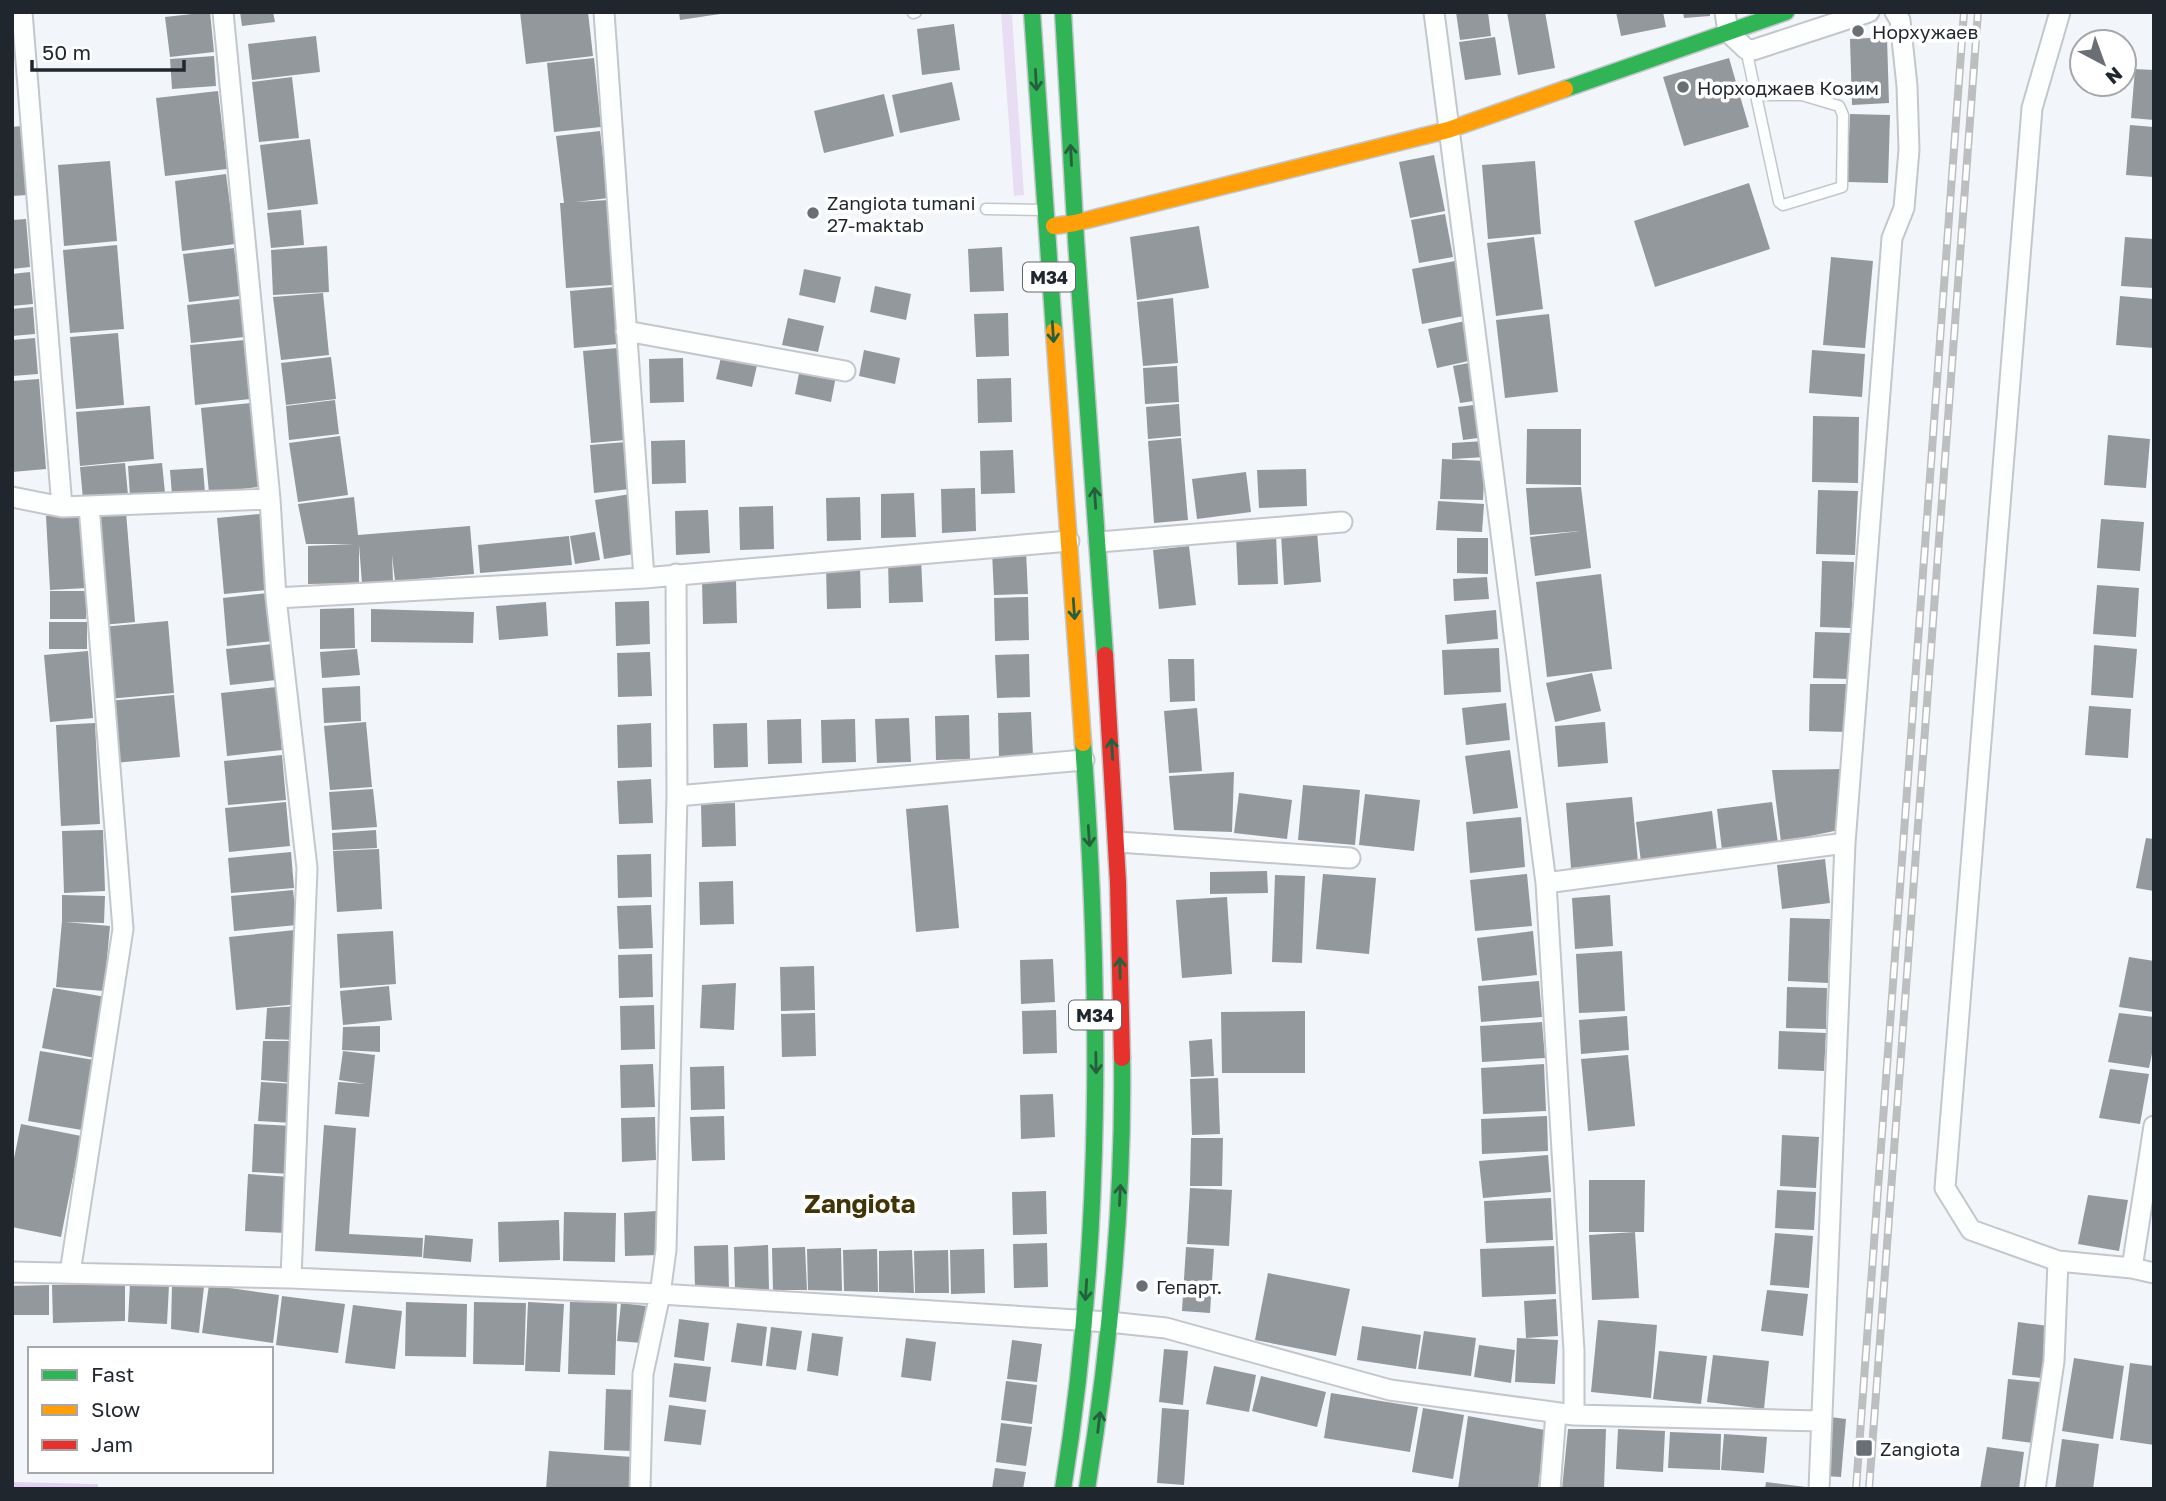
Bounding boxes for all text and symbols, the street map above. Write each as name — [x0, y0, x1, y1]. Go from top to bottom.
place label: Норхужаев — [1872, 20, 1978, 43]
marker: Норхужаев — [1850, 23, 1866, 39]
scale bar — [32, 28, 184, 72]
north arrow — [2068, 28, 2138, 98]
text: 50 m — [42, 39, 91, 65]
text: N — [2101, 63, 2127, 90]
one-way arrow — [1030, 69, 1043, 92]
place label: Норходжаев Козим — [1697, 76, 1879, 99]
marker: Норходжаев Козим — [1675, 79, 1691, 95]
one-way arrow — [1065, 144, 1078, 167]
place label: Zangiota tumani 27-maktab — [827, 191, 976, 236]
marker: Zangiota tumani 27-maktab — [805, 205, 821, 221]
road number: M34 — [1023, 262, 1075, 292]
one-way arrow — [1047, 320, 1060, 343]
one-way arrow — [1088, 487, 1101, 509]
one-way arrow — [1067, 597, 1080, 620]
one-way arrow — [1105, 738, 1118, 761]
one-way arrow — [1082, 824, 1095, 847]
one-way arrow — [1114, 956, 1127, 979]
road number: M34 — [1069, 1000, 1121, 1030]
one-way arrow — [1089, 1051, 1103, 1074]
one-way arrow — [1114, 1184, 1127, 1207]
district label: Zangiota — [804, 1188, 916, 1219]
place label: Гепарт. — [1156, 1275, 1222, 1298]
one-way arrow — [1079, 1278, 1092, 1301]
marker: Гепарт. — [1134, 1278, 1150, 1294]
legend — [28, 1347, 273, 1473]
text: Fast — [91, 1361, 134, 1387]
text: Slow — [91, 1396, 140, 1422]
one-way arrow — [1092, 1411, 1105, 1433]
text: Jam — [91, 1431, 133, 1457]
place label: Zangiota — [1880, 1437, 1960, 1460]
marker: Zangiota — [1854, 1438, 1874, 1458]

